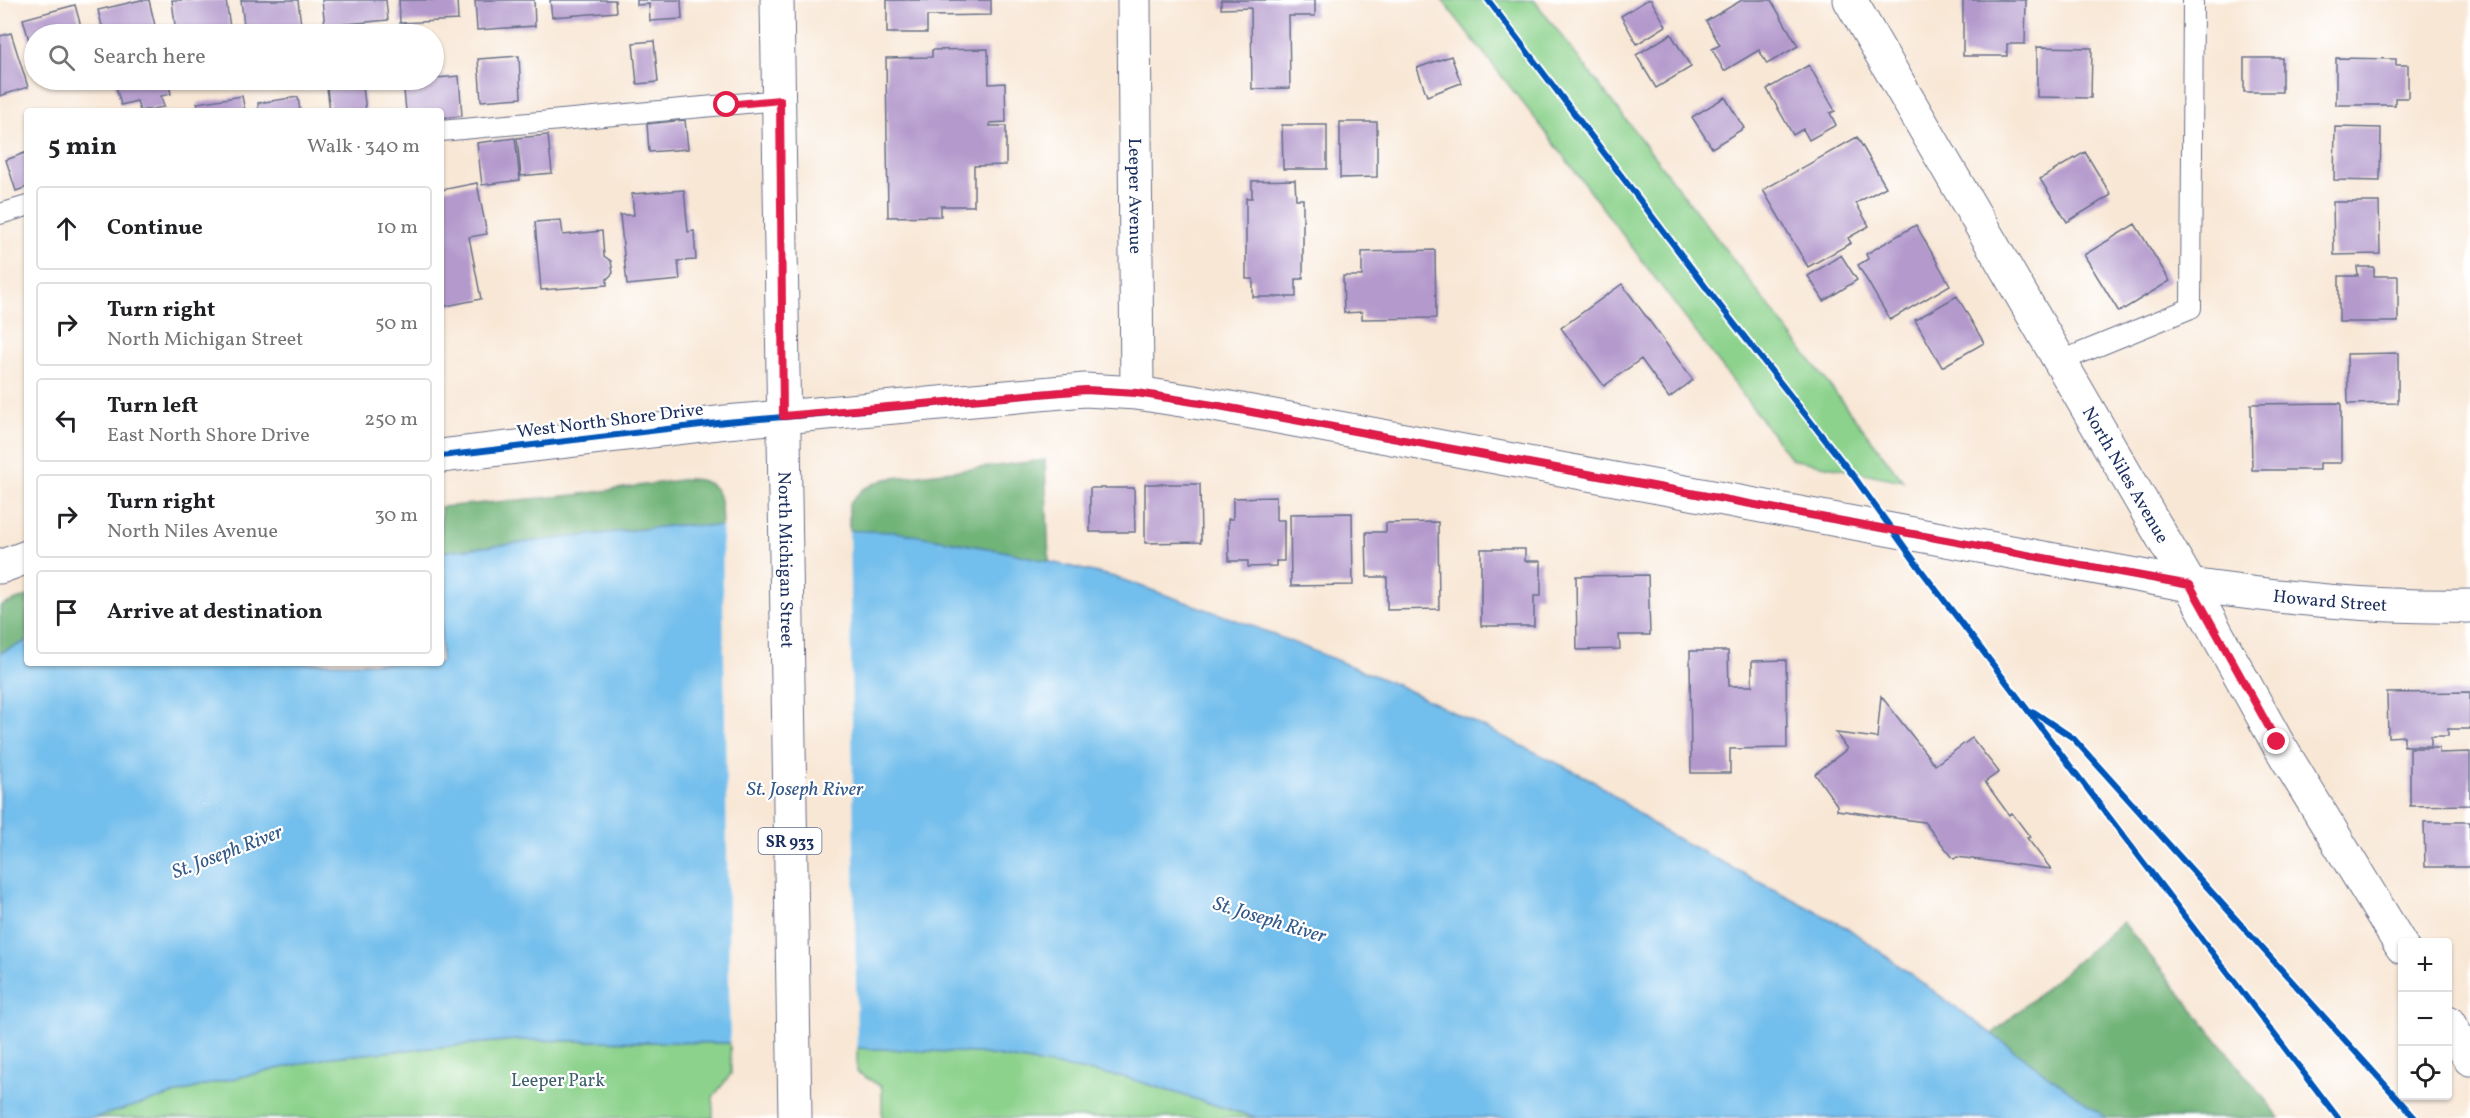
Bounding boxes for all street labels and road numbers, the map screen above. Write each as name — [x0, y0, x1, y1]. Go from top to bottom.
street label: Leeper Avenue — [1121, 138, 1147, 254]
street label: West North Shore Drive — [515, 398, 705, 445]
street label: North Niles Avenue — [2075, 403, 2174, 548]
street label: North Michigan Street — [771, 471, 798, 649]
street label: Howard Street — [2272, 585, 2388, 619]
road number: SR 933 — [758, 828, 822, 854]

